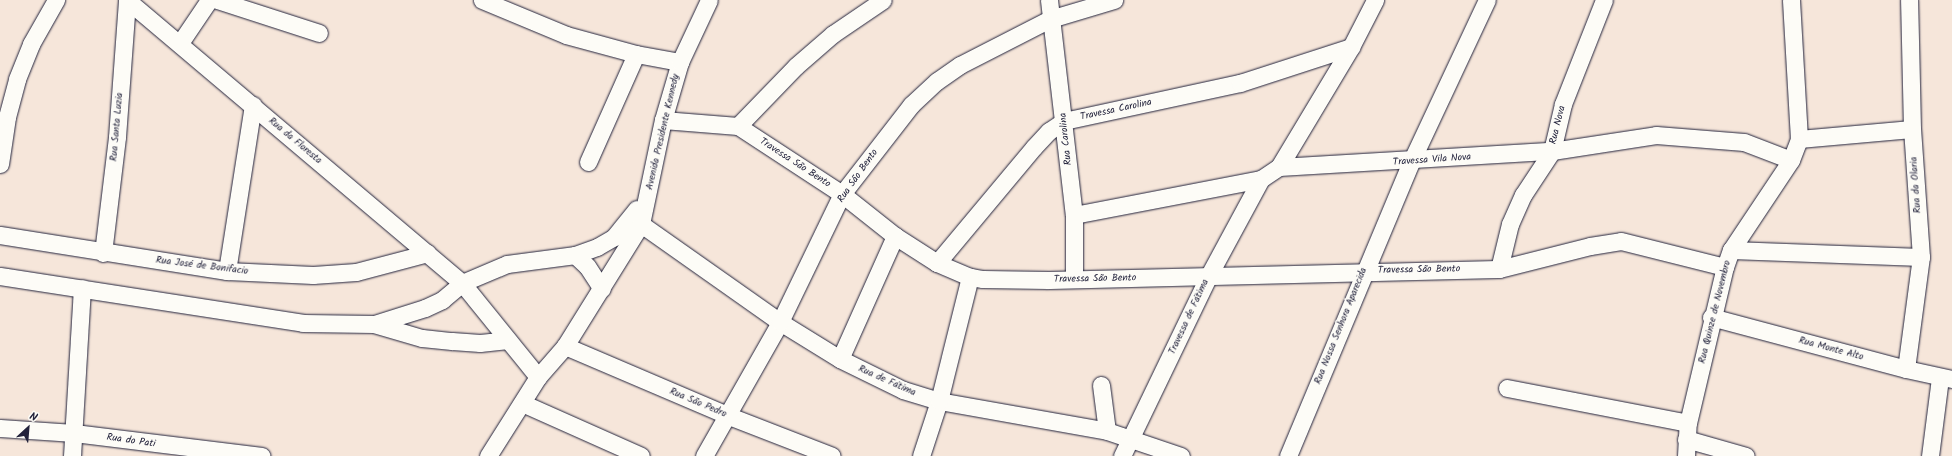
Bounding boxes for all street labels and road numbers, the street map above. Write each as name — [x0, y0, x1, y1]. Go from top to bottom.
street label: Avenida Presidente Kennedy — [644, 73, 682, 191]
street label: Rua Santa Luzia — [108, 92, 126, 162]
street label: Travessa Carolina — [1079, 97, 1153, 123]
street label: Rua Nova — [1547, 104, 1569, 146]
street label: Rua Carolina — [1057, 112, 1075, 166]
street label: Rua da Floresta — [266, 115, 324, 167]
street label: Travessa São Bento — [757, 136, 833, 190]
street label: Rua São Bento — [835, 147, 881, 205]
street label: Travessa Vila Nova — [1393, 151, 1471, 169]
street label: Rua da Olaria — [1908, 156, 1924, 214]
street label: Rua José de Bonifacio — [155, 254, 249, 278]
street label: Rua Quinze de Novembro — [1696, 259, 1734, 365]
street label: Travessa São Bento — [1378, 263, 1460, 277]
street label: Rua Nossa Senhora Aparecida — [1312, 266, 1370, 386]
street label: Travessa São Bento — [1054, 272, 1136, 286]
street label: Travessa de Fátima — [1166, 277, 1212, 357]
street label: Rua Monte Alto — [1797, 335, 1865, 363]
street label: Rua de Fátima — [856, 363, 918, 399]
street label: Rua São Pedro — [668, 386, 728, 420]
street label: Rua do Pati — [106, 432, 156, 450]

